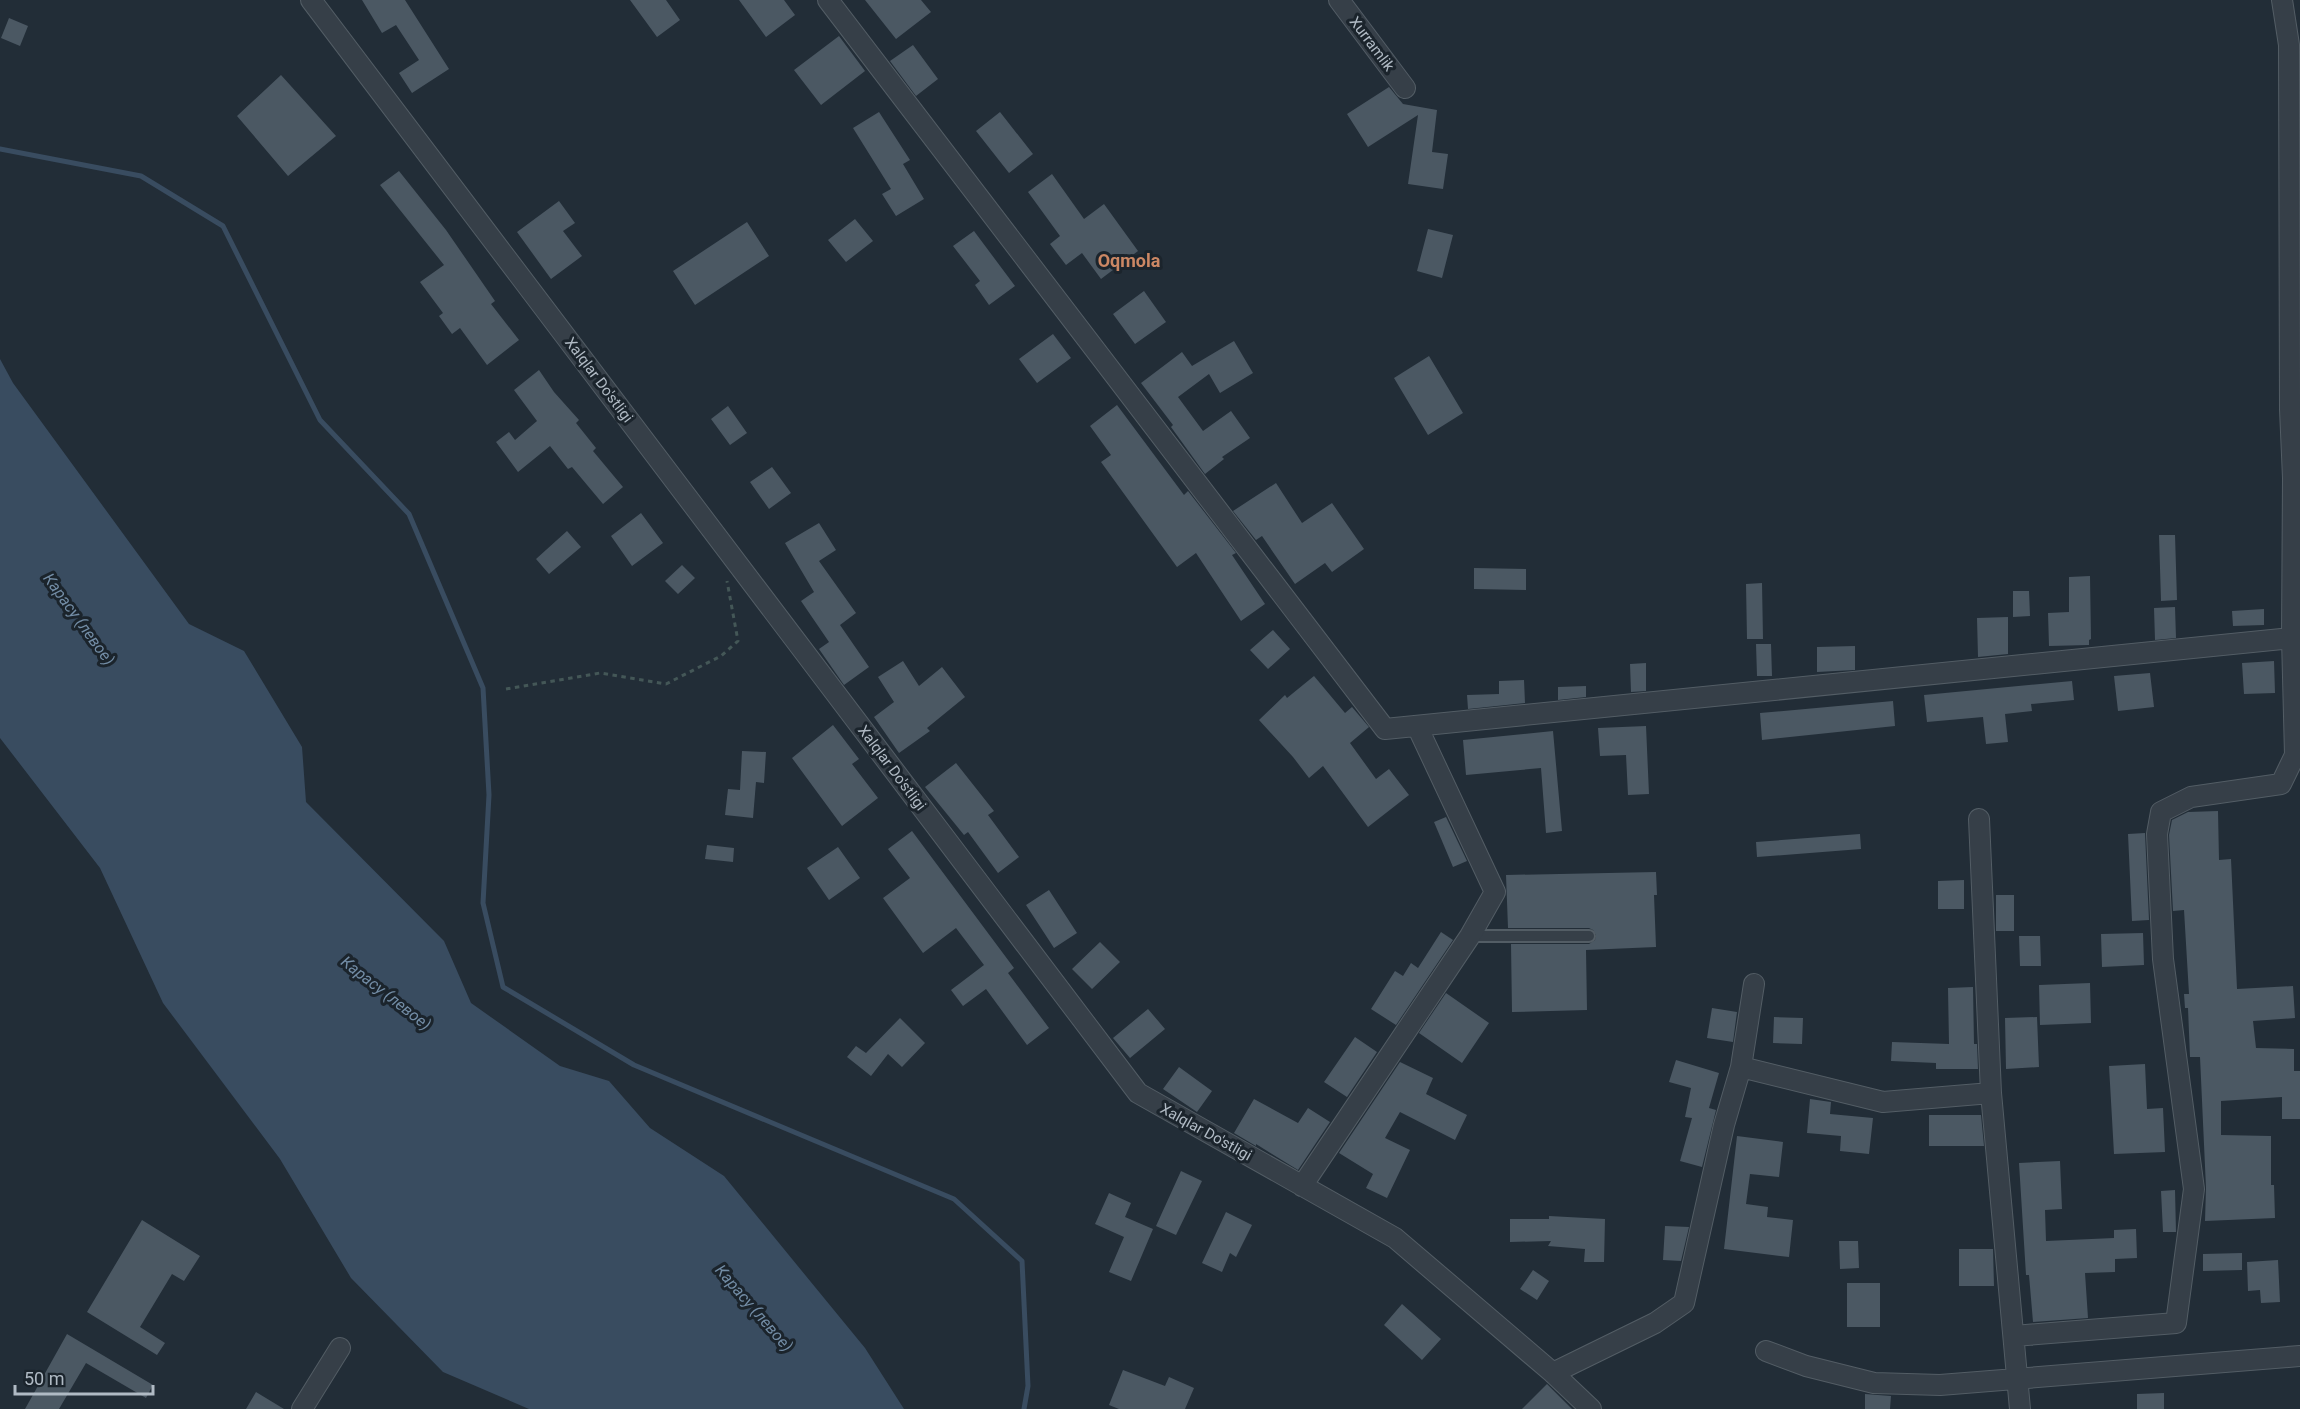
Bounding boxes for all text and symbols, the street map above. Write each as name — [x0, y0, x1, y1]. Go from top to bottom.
street label: Xurramlik — [1346, 13, 1399, 75]
district label: Oqmola — [1098, 250, 1161, 271]
street label: Xalqlar Do'stligi — [561, 334, 637, 426]
water label: Карасу (левое) — [39, 569, 119, 669]
street label: Xalqlar Do'stligi — [854, 722, 930, 814]
water label: Карасу (левое) — [337, 952, 435, 1034]
street label: Xalqlar Do'stligi — [1157, 1099, 1255, 1165]
water label: Карасу (левое) — [711, 1261, 797, 1355]
scale bar — [15, 1358, 153, 1396]
text: 50 m — [24, 1368, 64, 1389]

